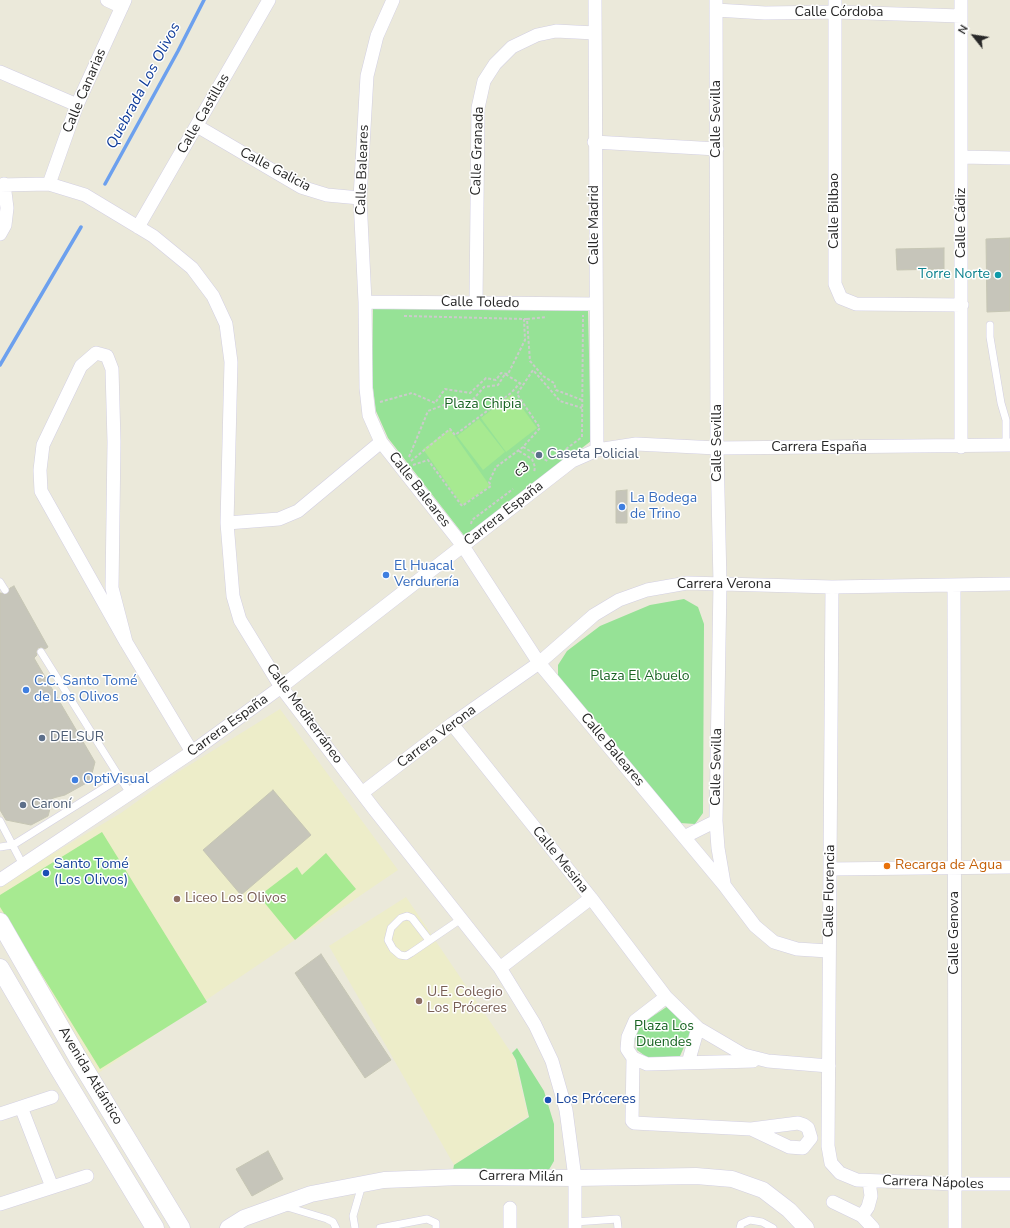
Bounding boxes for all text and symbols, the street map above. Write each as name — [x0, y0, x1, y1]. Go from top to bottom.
street label: Calle Córdoba — [794, 5, 884, 21]
north arrow — [954, 16, 994, 56]
water label: Quebrada Los Olivos — [103, 20, 185, 152]
text: N — [955, 22, 972, 37]
street label: Calle Canarias — [60, 46, 110, 136]
street label: Calle Castillas — [174, 71, 234, 157]
street label: Calle Sevilla — [709, 80, 725, 158]
street label: Calle Granada — [468, 106, 488, 196]
street label: Calle Baleares — [353, 124, 373, 216]
street label: Calle Galicia — [237, 144, 313, 196]
street label: Calle Bilbao — [827, 173, 843, 249]
street label: Calle Madrid — [587, 185, 603, 265]
street label: Calle Cádiz — [954, 188, 970, 258]
place label: Torre Norte — [918, 267, 990, 283]
marker: Torre Norte — [993, 270, 1003, 280]
street label: Calle Toledo — [441, 294, 519, 312]
park label: Plaza Chipia — [444, 397, 522, 413]
street label: Calle Sevilla — [710, 404, 726, 482]
street label: Carrera España — [771, 440, 867, 456]
place label: Caseta Policial — [547, 447, 639, 463]
street label: Calle Baleares — [384, 449, 454, 531]
marker: Caseta Policial — [534, 450, 544, 460]
street label: c3 — [511, 459, 533, 481]
street label: Carrera España — [461, 478, 547, 550]
place label: La Bodega de Trino — [630, 491, 697, 524]
marker: La Bodega de Trino — [617, 502, 627, 512]
place label: El Huacal Verdurería — [394, 559, 459, 592]
marker: El Huacal Verdurería — [381, 570, 391, 580]
street label: Carrera Verona — [677, 577, 771, 593]
street label: Calle Mediterráneo — [262, 661, 346, 767]
park label: Plaza El Abuelo — [590, 669, 690, 685]
place label: C.C. Santo Tomé de Los Olivos — [34, 674, 137, 706]
marker: C.C. Santo Tomé de Los Olivos — [21, 685, 31, 695]
street label: Carrera España — [184, 691, 272, 761]
street label: Carrera Verona — [394, 702, 480, 772]
street label: Calle Baleares — [576, 710, 648, 790]
street label: Calle Sevilla — [708, 728, 726, 806]
place label: DELSUR — [50, 730, 104, 746]
marker: DELSUR — [37, 733, 47, 743]
place label: OptiVisual — [83, 772, 149, 788]
marker: OptiVisual — [70, 775, 80, 785]
place label: Caroní — [31, 797, 72, 813]
marker: Caroní — [18, 800, 28, 810]
street label: Calle Mesina — [528, 823, 592, 897]
street label: Calle Florencia — [821, 844, 839, 938]
place label: Santo Tomé (Los Olivos) — [54, 857, 129, 890]
place label: Recarga de Agua — [895, 858, 1002, 874]
marker: Recarga de Agua — [882, 861, 892, 871]
marker: Santo Tomé (Los Olivos) — [41, 868, 51, 878]
place label: Liceo Los Olivos — [185, 891, 286, 907]
street label: Calle Genova — [947, 891, 963, 975]
marker: Liceo Los Olivos — [172, 894, 182, 904]
place label: U.E. Colegio Los Próceres — [427, 985, 507, 1018]
marker: U.E. Colegio Los Próceres — [414, 996, 424, 1006]
park label: Plaza Los Duendes — [634, 1019, 694, 1052]
street label: Avenida Atlántico — [54, 1024, 126, 1128]
place label: Los Próceres — [556, 1092, 636, 1108]
marker: Los Próceres — [543, 1095, 553, 1105]
street label: Carrera Milán — [479, 1168, 563, 1186]
street label: Carrera Nápoles — [882, 1173, 984, 1193]

